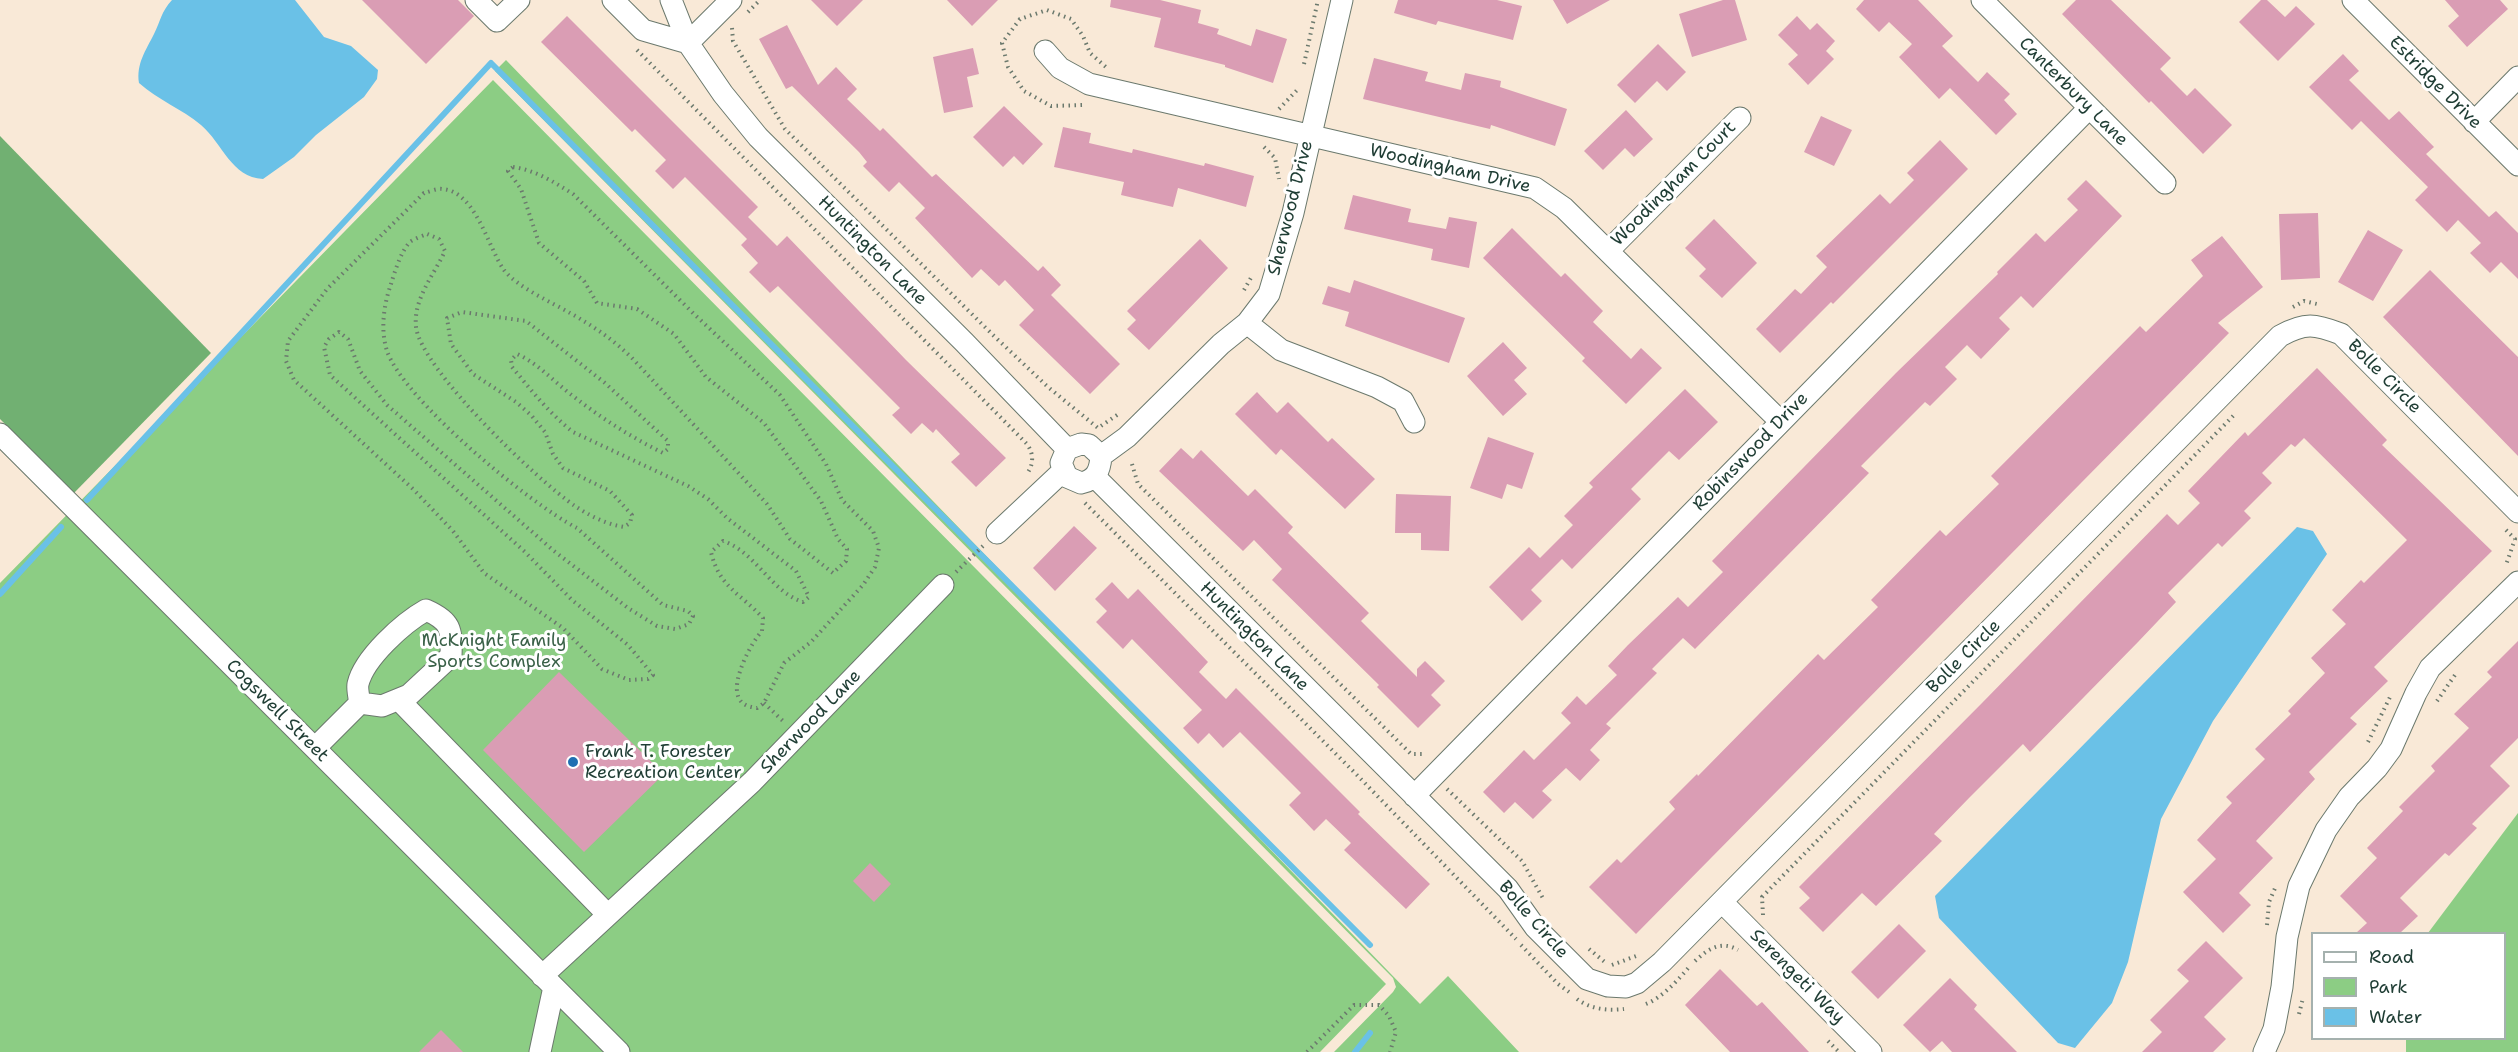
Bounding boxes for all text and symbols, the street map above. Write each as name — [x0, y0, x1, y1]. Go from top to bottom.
street label: Estridge Drive — [2384, 32, 2486, 134]
street label: Canterbury Lane — [2014, 33, 2132, 151]
street label: Woodingham Court — [1607, 117, 1741, 251]
street label: Sherwood Drive — [1264, 138, 1318, 278]
street label: Woodingham Drive — [1367, 140, 1533, 198]
street label: Huntington Lane — [813, 192, 931, 310]
street label: Bolle Circle — [2343, 336, 2425, 418]
street label: Robinswood Drive — [1689, 388, 1813, 516]
street label: Huntington Lane — [1195, 578, 1313, 696]
street label: Bolle Circle — [1923, 616, 2005, 698]
park label: McKnight Family Sports Complex — [422, 630, 566, 672]
street label: Cogswell Street — [221, 655, 333, 767]
street label: Sherwood Lane — [756, 666, 866, 778]
place label: Frank T. Forester Recreation Center — [585, 741, 742, 783]
marker: Frank T. Forester Recreation Center — [566, 755, 580, 769]
street label: Bolle Circle — [1493, 877, 1573, 963]
street label: Serengeti Way — [1745, 925, 1849, 1029]
legend — [2311, 932, 2506, 1040]
text: Road — [2369, 945, 2414, 969]
text: Park — [2369, 975, 2408, 999]
text: Water — [2369, 1005, 2422, 1029]

